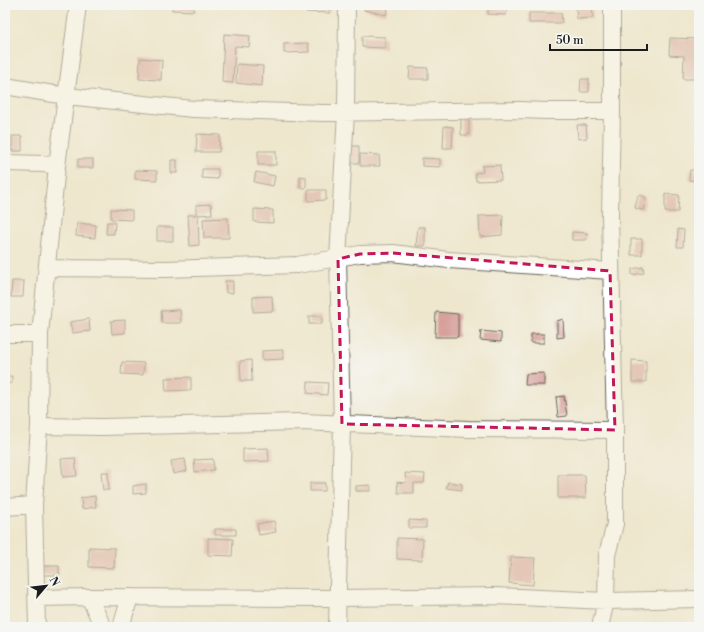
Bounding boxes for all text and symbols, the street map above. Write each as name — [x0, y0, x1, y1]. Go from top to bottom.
scale bar — [550, 26, 647, 52]
text: 50 m — [556, 33, 584, 48]
north arrow — [26, 566, 66, 606]
text: N — [46, 575, 62, 589]

